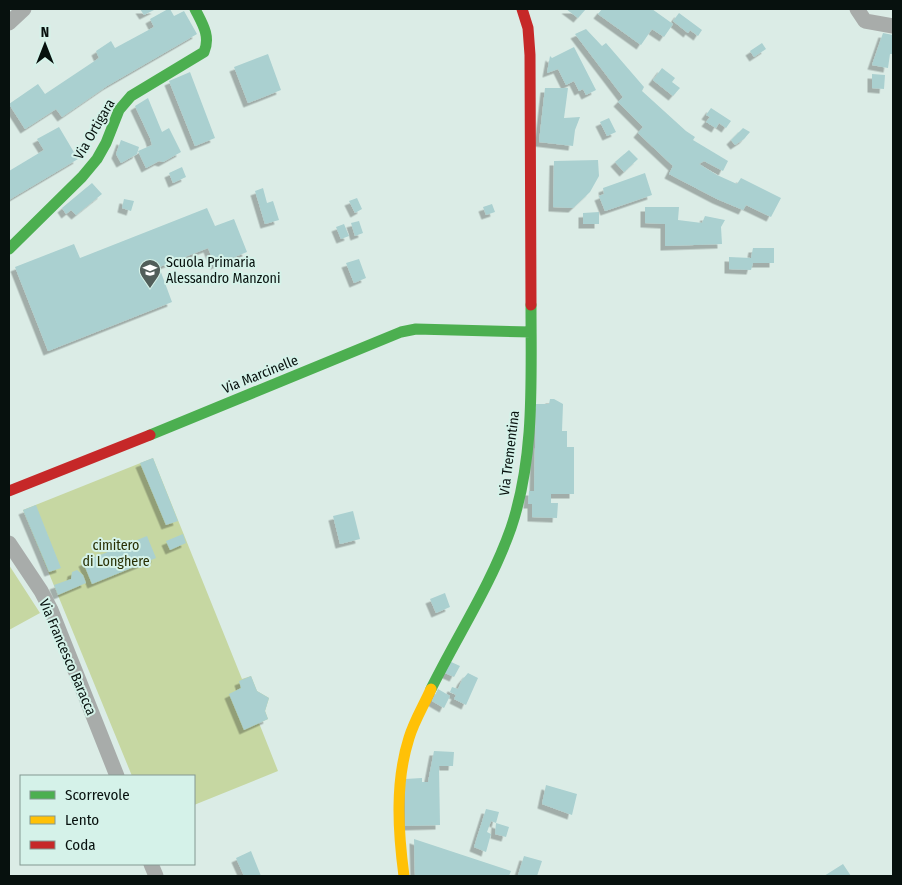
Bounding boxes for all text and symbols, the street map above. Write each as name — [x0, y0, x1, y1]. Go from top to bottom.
north arrow — [20, 20, 70, 70]
text: N — [41, 24, 49, 41]
street label: Via Ortigara — [70, 96, 119, 163]
place label: Scuola Primaria Alessandro Manzoni — [166, 254, 280, 287]
school or university icon: Scuola Primaria Alessandro Manzoni — [138, 258, 162, 289]
street label: Via Marcinelle — [220, 352, 301, 397]
street label: Via Trementina — [496, 409, 523, 497]
park label: cimitero di Longhere — [82, 537, 150, 570]
street label: Via Francesco Baracca — [35, 597, 100, 718]
legend — [20, 775, 195, 865]
text: Scorrevole — [65, 786, 130, 804]
text: Lento — [65, 811, 99, 829]
text: Coda — [65, 836, 96, 854]

